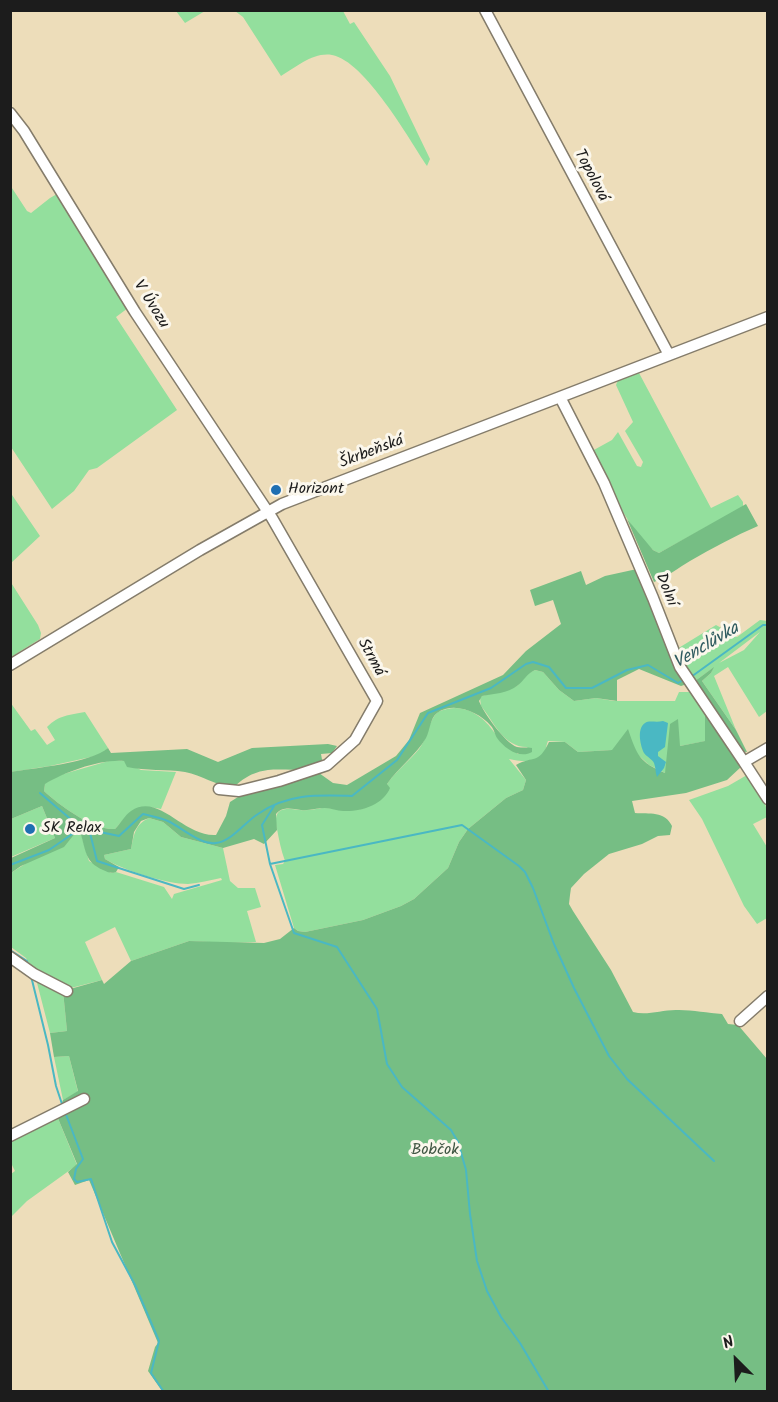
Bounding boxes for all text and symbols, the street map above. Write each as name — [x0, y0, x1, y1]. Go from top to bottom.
street label: Topolová — [568, 147, 612, 205]
street label: V Úvozu — [128, 277, 172, 333]
street label: Škrbeňská — [337, 432, 407, 474]
place label: Horizont — [288, 480, 344, 500]
marker: Horizont — [269, 483, 283, 497]
street label: Dolní — [650, 571, 680, 609]
water label: Venclůvka — [670, 619, 744, 675]
street label: Strmá — [352, 636, 388, 680]
place label: SK Relax — [42, 819, 101, 839]
marker: SK Relax — [23, 822, 37, 836]
park label: Bobčok — [411, 1141, 459, 1161]
north arrow — [706, 1330, 766, 1390]
text: N — [719, 1330, 738, 1357]

